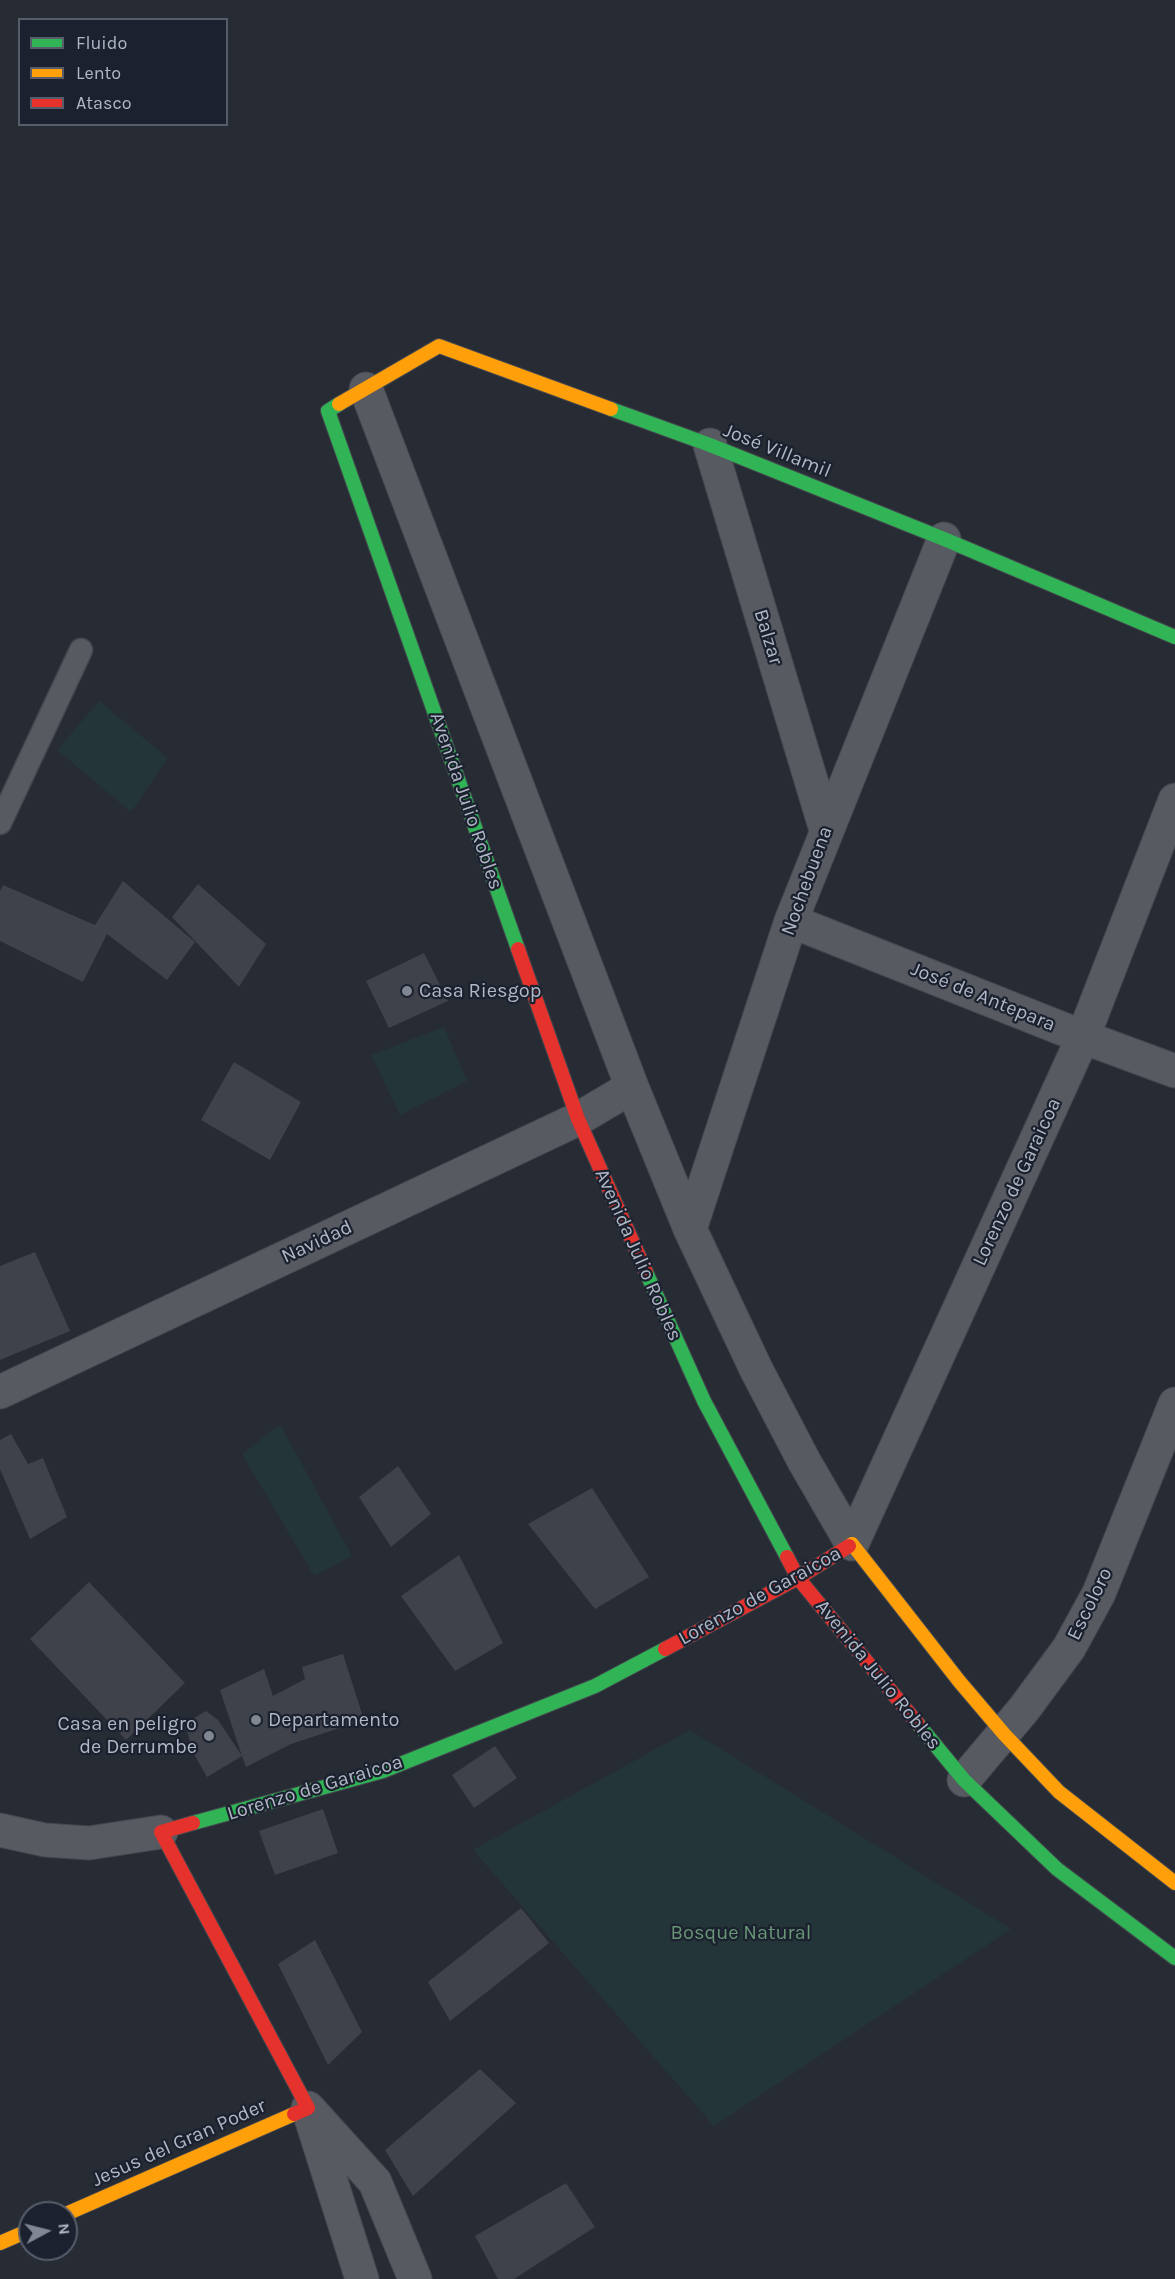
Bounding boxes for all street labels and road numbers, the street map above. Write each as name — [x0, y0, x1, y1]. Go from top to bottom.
street label: José Villamil — [720, 418, 834, 484]
street label: Balzar — [748, 606, 788, 668]
street label: Avenida Julio Robles — [424, 709, 508, 893]
street label: Nochebuena — [776, 823, 838, 939]
street label: José de Antepara — [907, 957, 1059, 1037]
street label: Lorenzo de Garaicoa — [968, 1094, 1066, 1270]
street label: Avenida Julio Robles — [589, 1165, 687, 1345]
street label: Navidad — [278, 1215, 356, 1269]
street label: Lorenzo de Garaicoa — [674, 1541, 846, 1651]
street label: Escoloro — [1062, 1564, 1118, 1644]
street label: Avenida Julio Robles — [810, 1595, 946, 1755]
street label: Lorenzo de Garaicoa — [224, 1750, 406, 1826]
street label: Jesus del Gran Poder — [88, 2094, 270, 2192]

